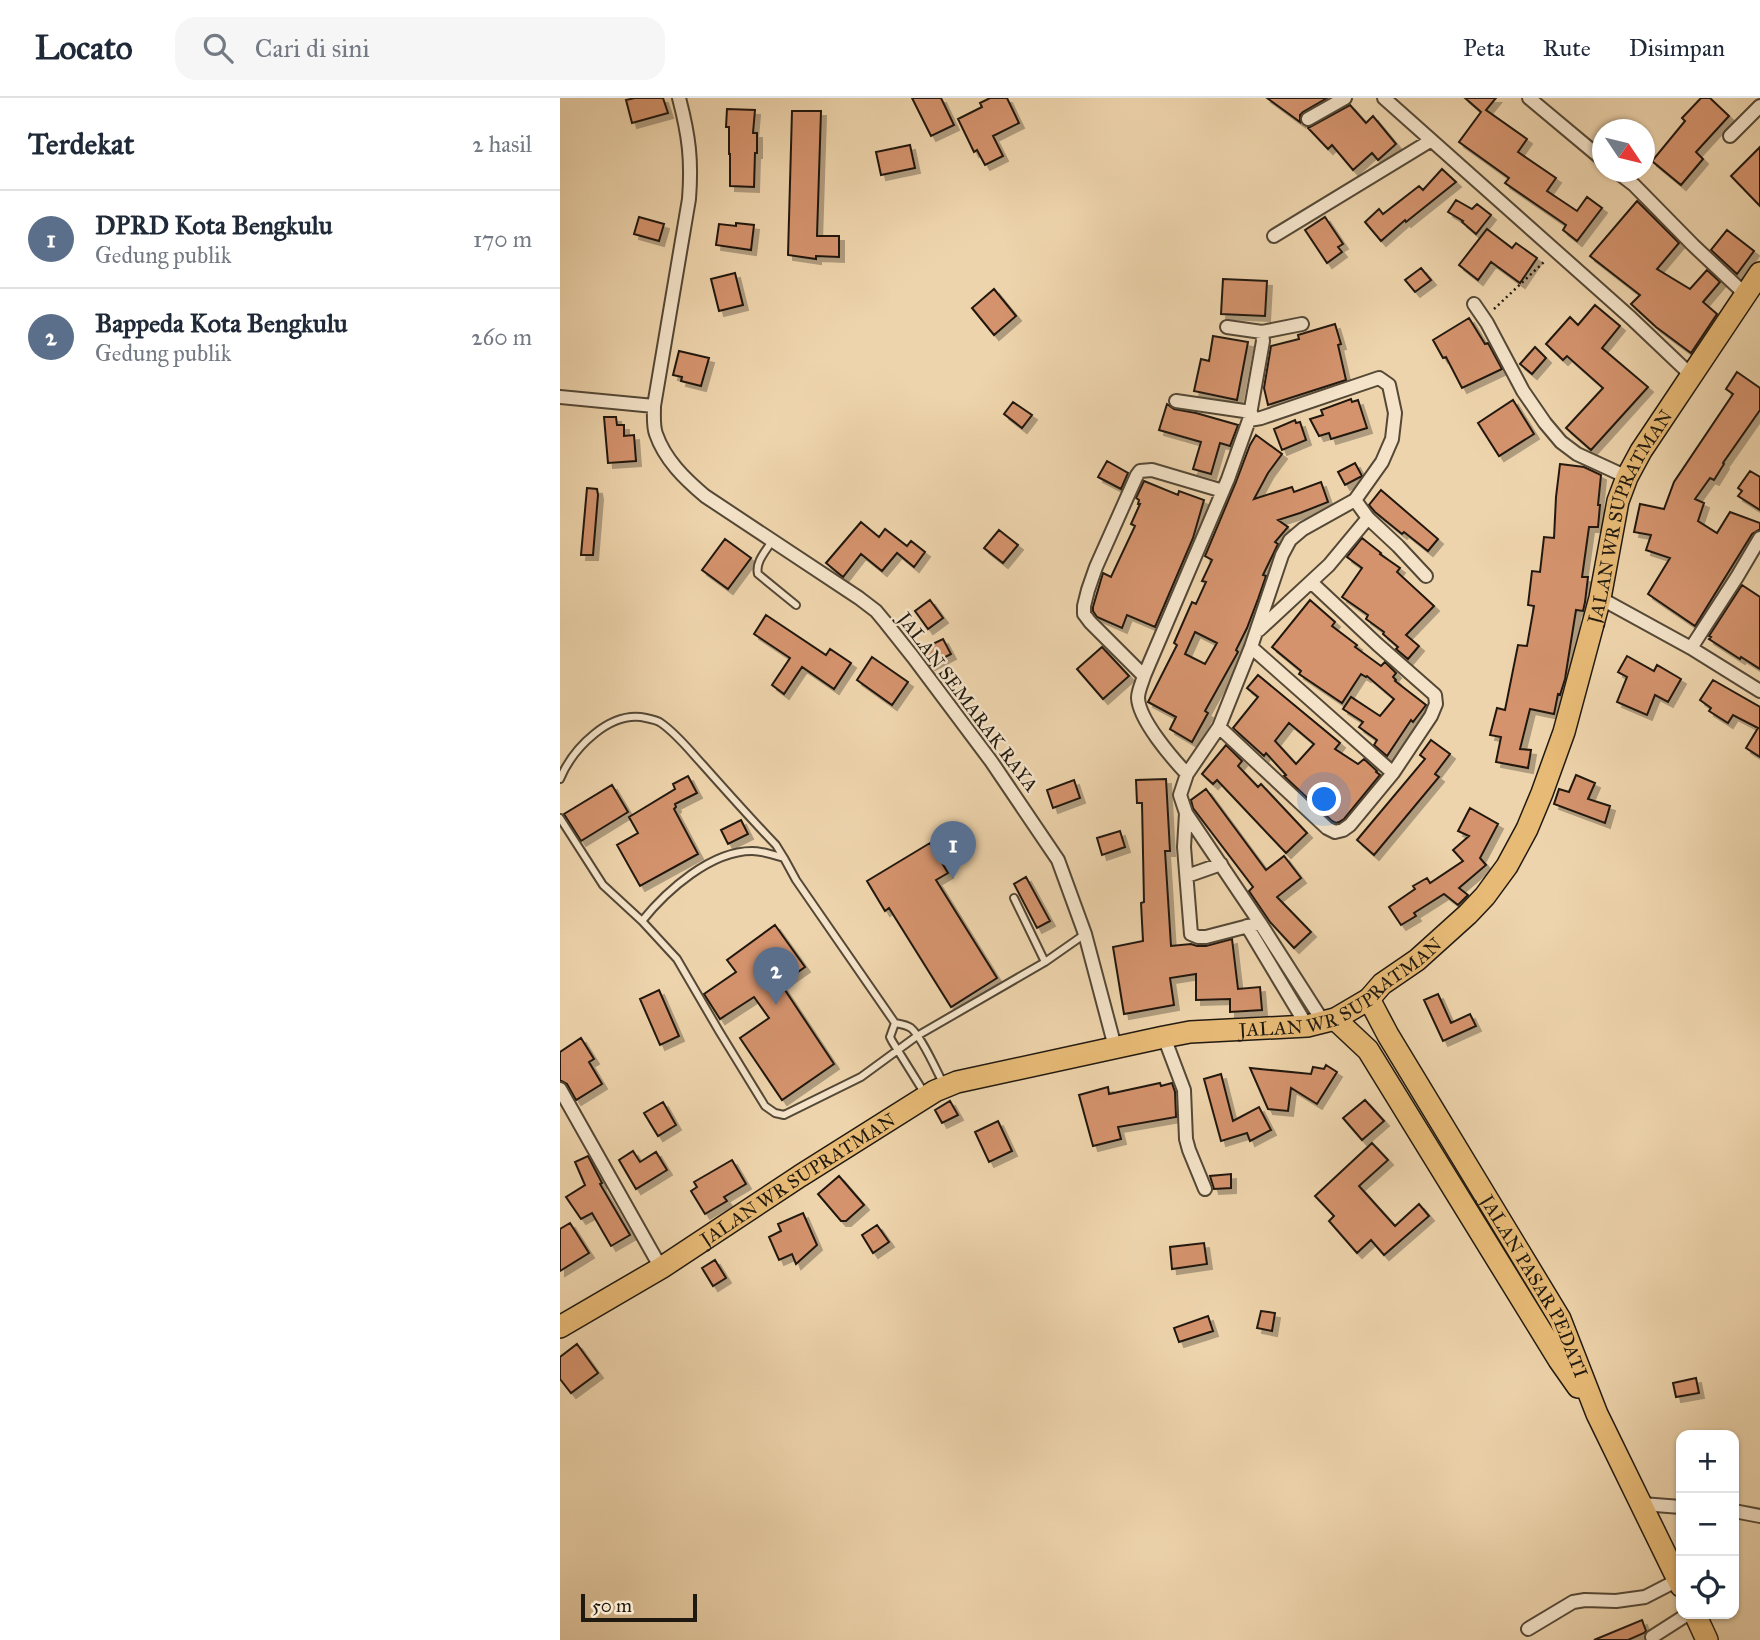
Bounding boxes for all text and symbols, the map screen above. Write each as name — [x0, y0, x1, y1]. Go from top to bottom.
search box — [175, 17, 665, 80]
text: Locato — [35, 28, 133, 68]
icon: search — [199, 29, 237, 67]
text: Cari di sini — [255, 32, 370, 64]
text: Peta — [1463, 33, 1505, 63]
text: Rute — [1543, 33, 1591, 63]
text: Disimpan — [1629, 33, 1725, 63]
north arrow — [1592, 119, 1655, 182]
text: Terdekat — [28, 126, 134, 162]
text: 2 hasil — [472, 130, 532, 158]
text: DPRD Kota Bengkulu — [95, 209, 333, 241]
text: 1 — [46, 225, 56, 253]
text: 170 m — [473, 225, 532, 253]
text: Gedung publik — [95, 241, 231, 269]
text: Bappeda Kota Bengkulu — [95, 307, 348, 339]
text: 2 — [45, 323, 57, 351]
text: 260 m — [471, 323, 532, 351]
text: Gedung publik — [95, 339, 231, 367]
street label: JALAN WR SUPRATMAN — [1582, 405, 1677, 628]
street label: JALAN SEMARAK RAYA — [891, 606, 1043, 797]
your location — [1307, 782, 1341, 816]
pin: 1 — [930, 821, 976, 879]
street label: JALAN WR SUPRATMAN — [1236, 932, 1446, 1042]
pin: 2 — [753, 947, 799, 1005]
street label: JALAN WR SUPRATMAN — [694, 1108, 899, 1252]
street label: JALAN PASAR PEDATI — [1474, 1189, 1593, 1381]
map controls — [1676, 1430, 1739, 1619]
button: + — [1676, 1430, 1739, 1493]
button: − — [1676, 1493, 1739, 1556]
button: locate — [1676, 1556, 1739, 1619]
scale bar — [581, 1591, 696, 1623]
text: 50 m — [592, 1594, 632, 1617]

